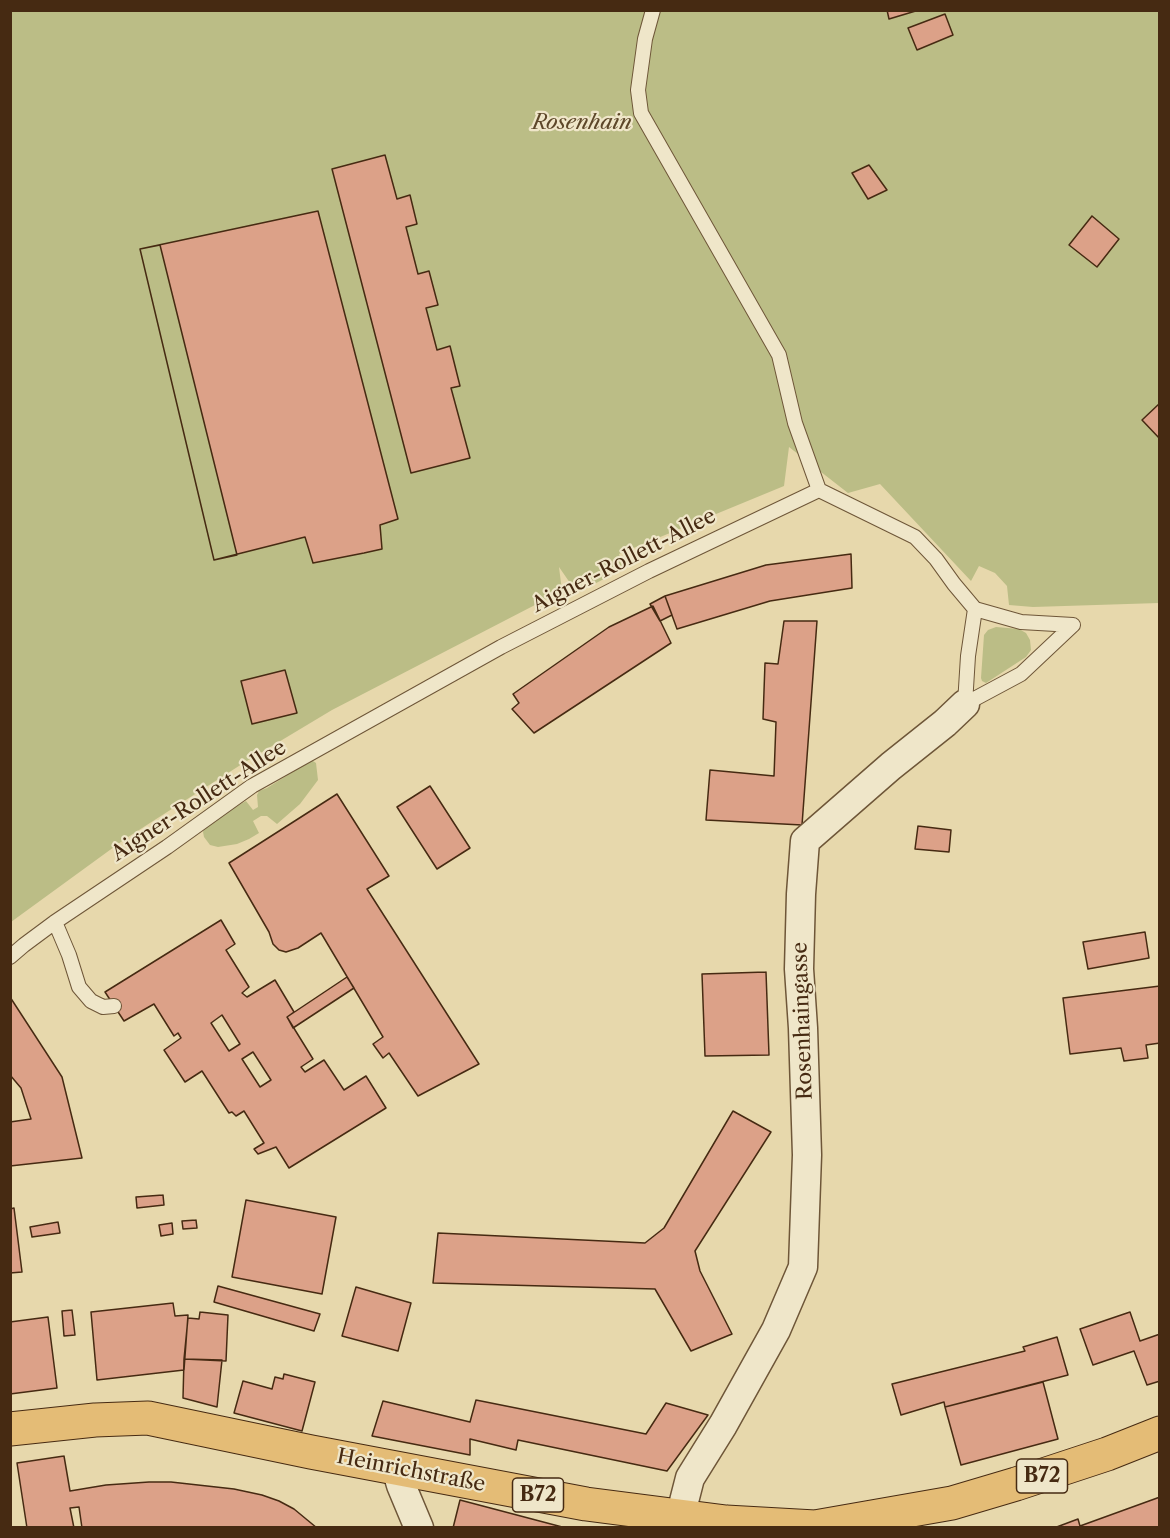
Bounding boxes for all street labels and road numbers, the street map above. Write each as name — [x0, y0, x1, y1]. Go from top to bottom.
street label: Aigner-Rollett-Allee — [528, 504, 720, 618]
street label: Aigner-Rollett-Allee — [107, 735, 291, 867]
street label: Rosenhaingasse — [788, 942, 818, 1100]
street label: Heinrichstraße — [335, 1444, 487, 1498]
road number: B72 — [1016, 1459, 1068, 1493]
road number: B72 — [512, 1478, 564, 1512]

